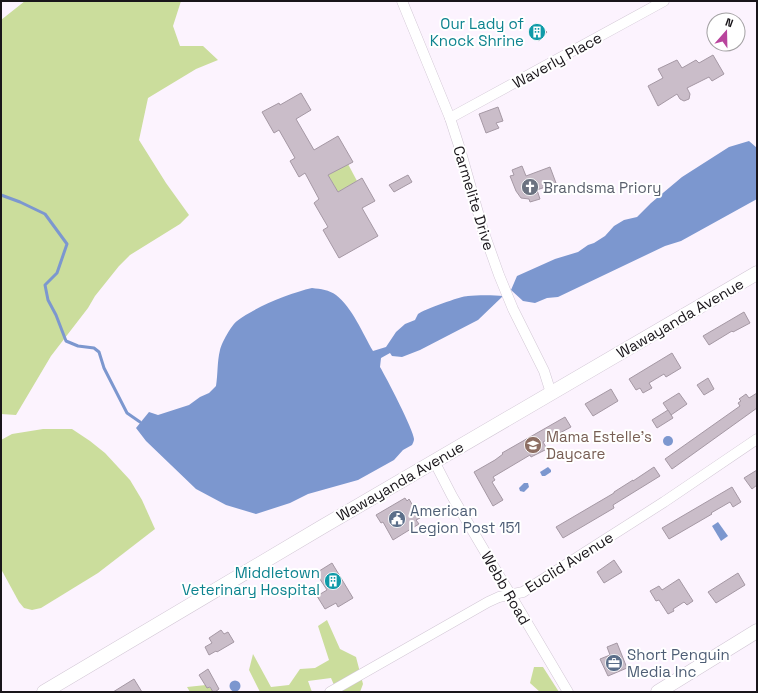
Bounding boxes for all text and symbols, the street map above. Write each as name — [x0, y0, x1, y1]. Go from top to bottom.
north arrow — [706, 12, 746, 52]
place label: Our Lady of Knock Shrine — [430, 14, 524, 50]
text: N — [724, 15, 735, 30]
building icon: Our Lady of Knock Shrine — [527, 22, 547, 42]
street label: Waverly Place — [509, 28, 605, 92]
street label: Carmelite Drive — [449, 143, 499, 253]
church icon: Brandsma Priory — [520, 177, 540, 197]
place label: Brandsma Priory — [543, 178, 662, 197]
street label: Wawayanda Avenue — [613, 274, 747, 362]
place label: Mama Estelle's Daycare — [546, 427, 652, 463]
school or university icon: Mama Estelle's Daycare — [523, 435, 543, 455]
street label: Wawayanda Avenue — [333, 437, 467, 525]
place label: American Legion Post 151 — [410, 501, 520, 537]
public building icon: American Legion Post 151 — [387, 509, 407, 529]
street label: Euclid Avenue — [521, 527, 617, 597]
street label: Webb Road — [477, 548, 535, 628]
place label: Middletown Veterinary Hospital — [182, 563, 320, 599]
building icon: Middletown Veterinary Hospital — [323, 571, 343, 591]
place label: Short Penguin Media Inc — [627, 645, 730, 681]
office icon: Short Penguin Media Inc — [604, 653, 624, 673]

